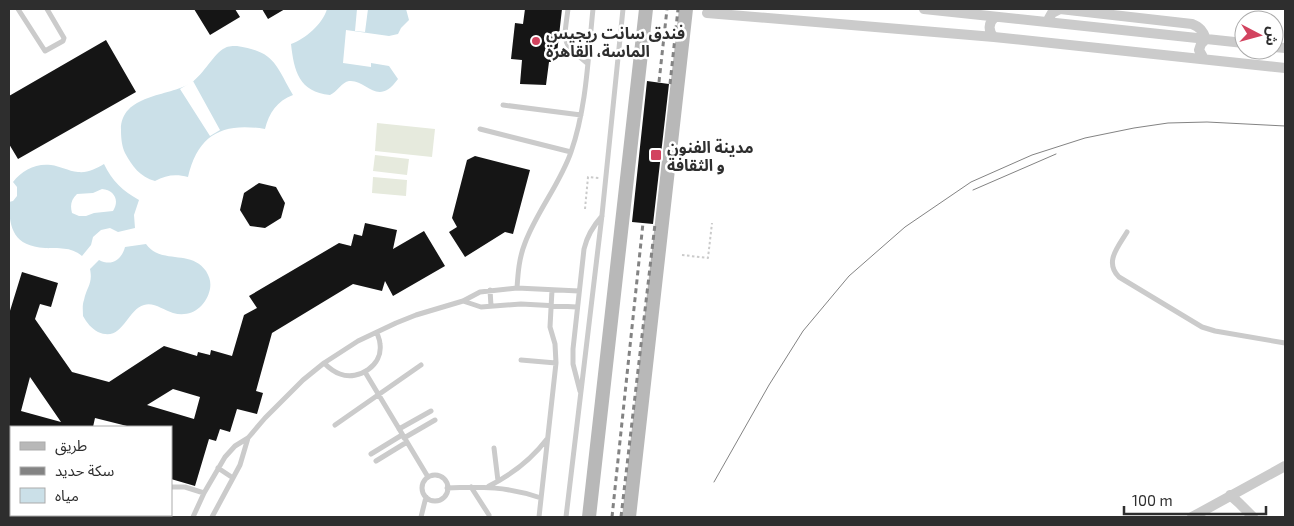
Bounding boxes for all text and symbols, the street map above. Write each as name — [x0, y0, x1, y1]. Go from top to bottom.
north arrow — [1234, 10, 1284, 60]
place label: فندق سانت ريجيس الماسة، القاهرة — [546, 23, 685, 61]
text: ش — [1263, 26, 1282, 47]
marker: فندق سانت ريجيس الماسة، القاهرة — [530, 35, 542, 47]
place label: مدينة الفنون و الثقافة — [667, 137, 754, 175]
marker: مدينة الفنون و الثقافة — [649, 148, 663, 162]
legend — [10, 426, 172, 516]
text: طريق — [55, 436, 87, 456]
text: سكة حديد — [55, 461, 115, 479]
scale bar — [1124, 484, 1266, 516]
text: مياه — [55, 486, 79, 504]
text: 100 m — [1132, 491, 1173, 509]

